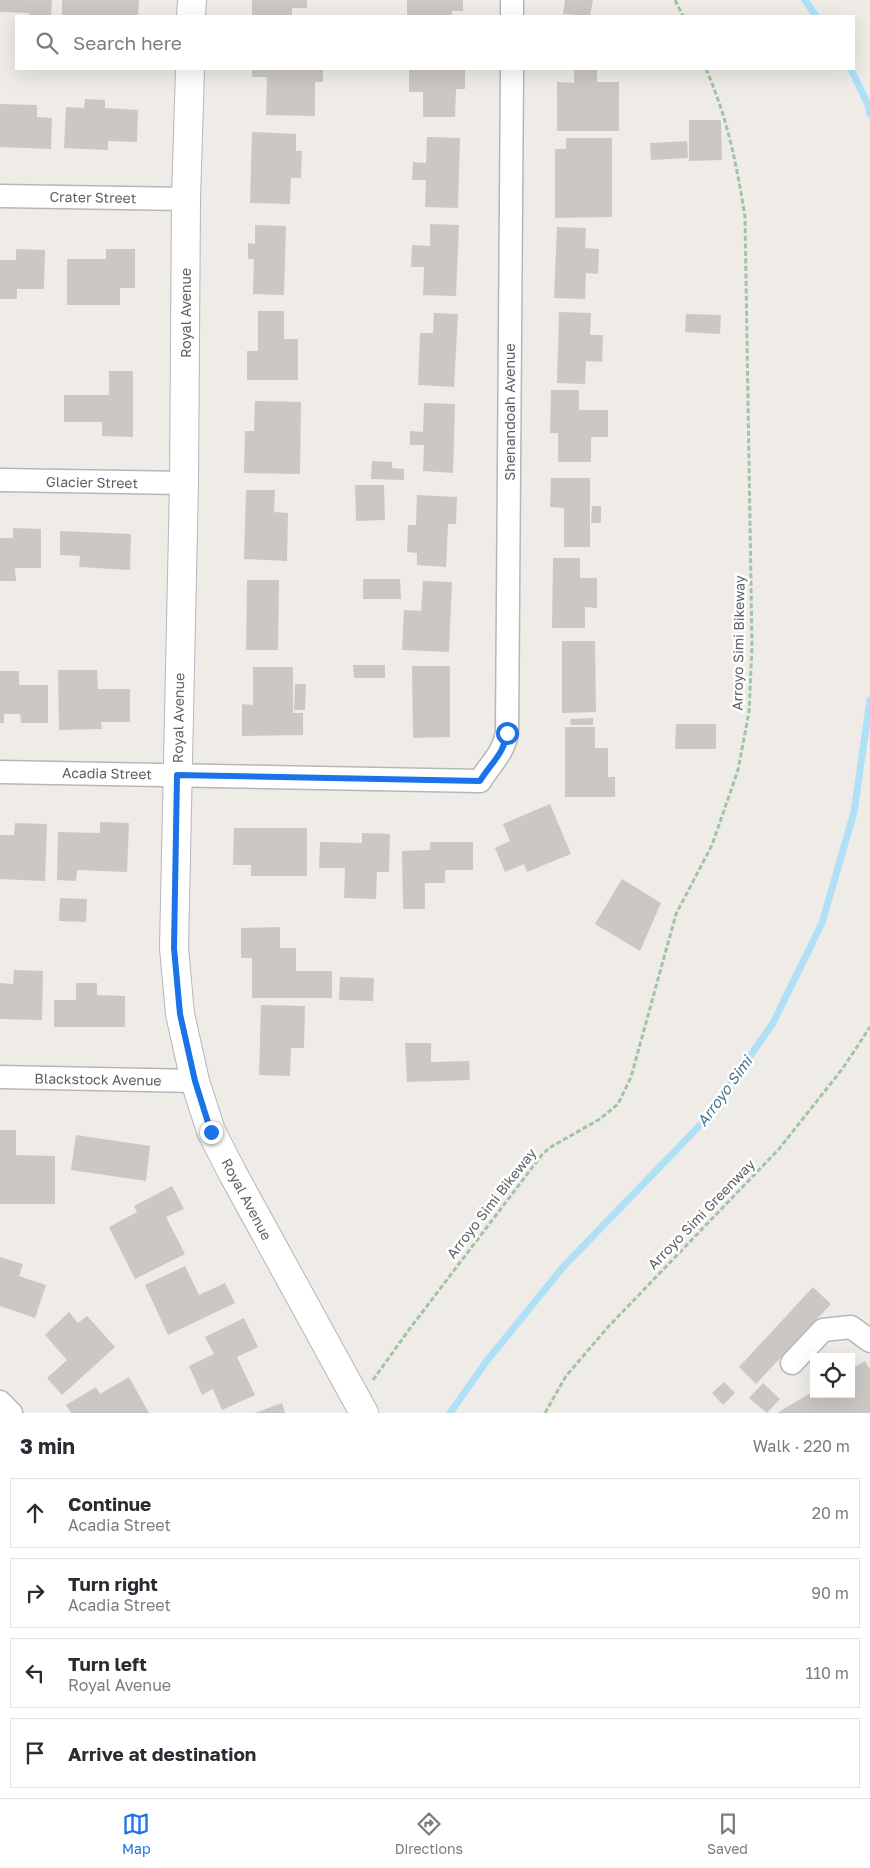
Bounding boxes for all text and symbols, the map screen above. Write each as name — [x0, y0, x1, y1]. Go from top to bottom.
search box — [15, 15, 855, 70]
icon: search — [33, 29, 61, 57]
text: Search here — [73, 31, 182, 54]
street label: Crater Street — [49, 188, 137, 206]
street label: Royal Avenue — [177, 268, 194, 358]
street label: Shenandoah Avenue — [501, 343, 518, 481]
street label: Glacier Street — [46, 473, 138, 491]
street label: Arroyo Simi Bikeway — [728, 575, 748, 711]
street label: Royal Avenue — [169, 673, 187, 763]
route start — [496, 722, 519, 745]
street label: Acadia Street — [62, 764, 152, 782]
water label: Arroyo Simi — [693, 1051, 757, 1130]
street label: Blackstock Avenue — [34, 1069, 162, 1089]
route end — [200, 1121, 223, 1144]
street label: Arroyo Simi Bikeway — [443, 1144, 539, 1262]
street label: Royal Avenue — [218, 1155, 276, 1243]
street label: Arroyo Simi Greenway — [644, 1155, 758, 1273]
map controls — [810, 1353, 855, 1398]
button: locate — [810, 1353, 855, 1398]
text: 3 min — [20, 1433, 75, 1459]
text: Walk · 220 m — [753, 1436, 850, 1456]
text: Continue — [68, 1492, 151, 1515]
icon: ahead — [21, 1499, 49, 1527]
text: 20 m — [812, 1503, 849, 1523]
text: Acadia Street — [68, 1515, 171, 1535]
text: Turn right — [68, 1572, 158, 1595]
icon: right — [21, 1579, 49, 1607]
text: 90 m — [811, 1583, 849, 1603]
text: Acadia Street — [68, 1595, 171, 1615]
text: Turn left — [68, 1652, 147, 1675]
icon: left — [21, 1659, 49, 1687]
text: 110 m — [805, 1663, 849, 1683]
text: Royal Avenue — [68, 1675, 171, 1695]
icon: arrive — [21, 1739, 49, 1767]
text: Arrive at destination — [68, 1742, 256, 1765]
tab: Map — [122, 1810, 151, 1857]
tab: Directions — [395, 1810, 463, 1857]
tab: Saved — [707, 1810, 748, 1857]

